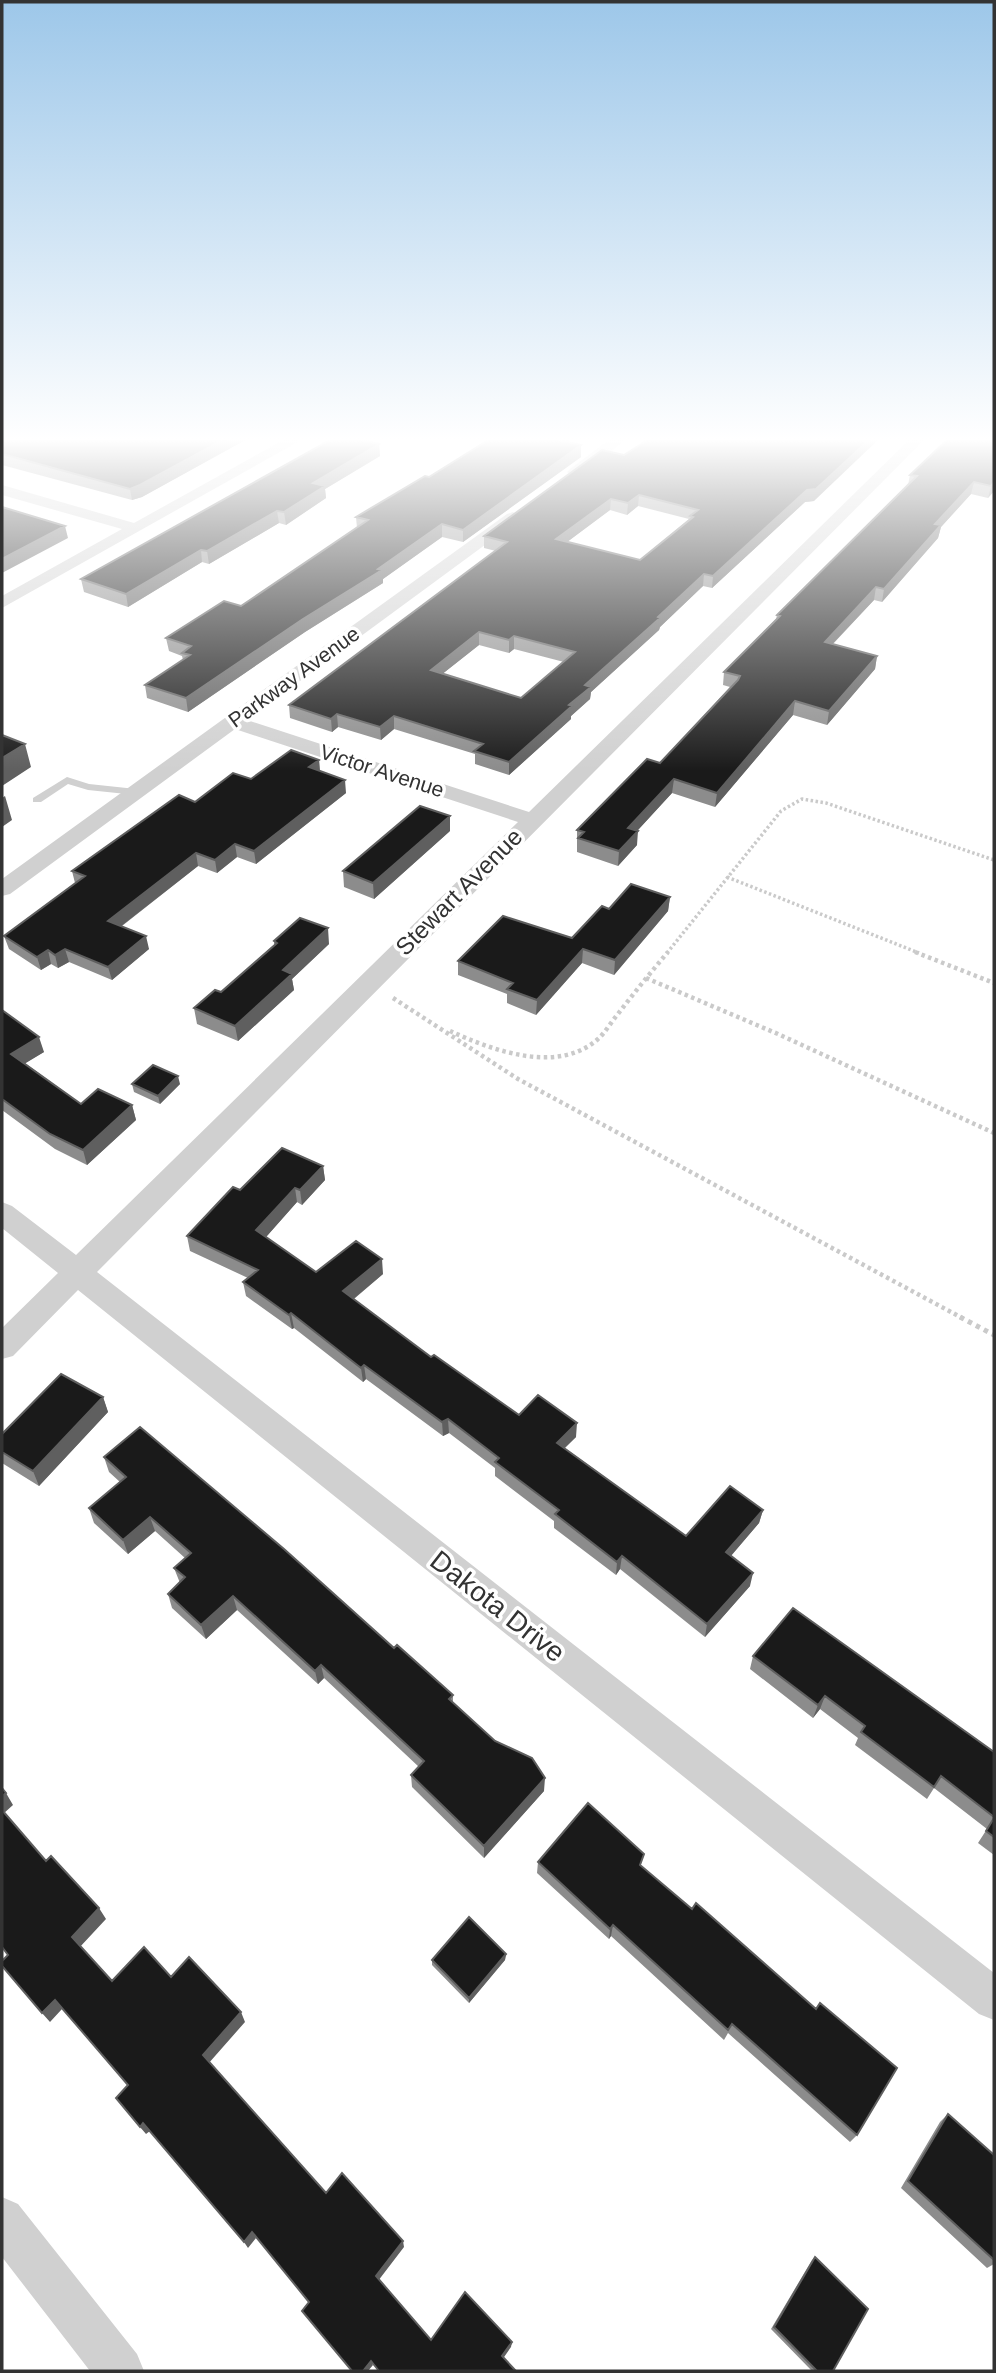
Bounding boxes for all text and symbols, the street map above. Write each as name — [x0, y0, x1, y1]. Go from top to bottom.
street label: Parkway Avenue — [224, 621, 364, 732]
street label: Victor Avenue — [317, 740, 447, 801]
street label: Stewart Avenue — [390, 823, 527, 960]
street label: Dakota Drive — [424, 1544, 571, 1668]

